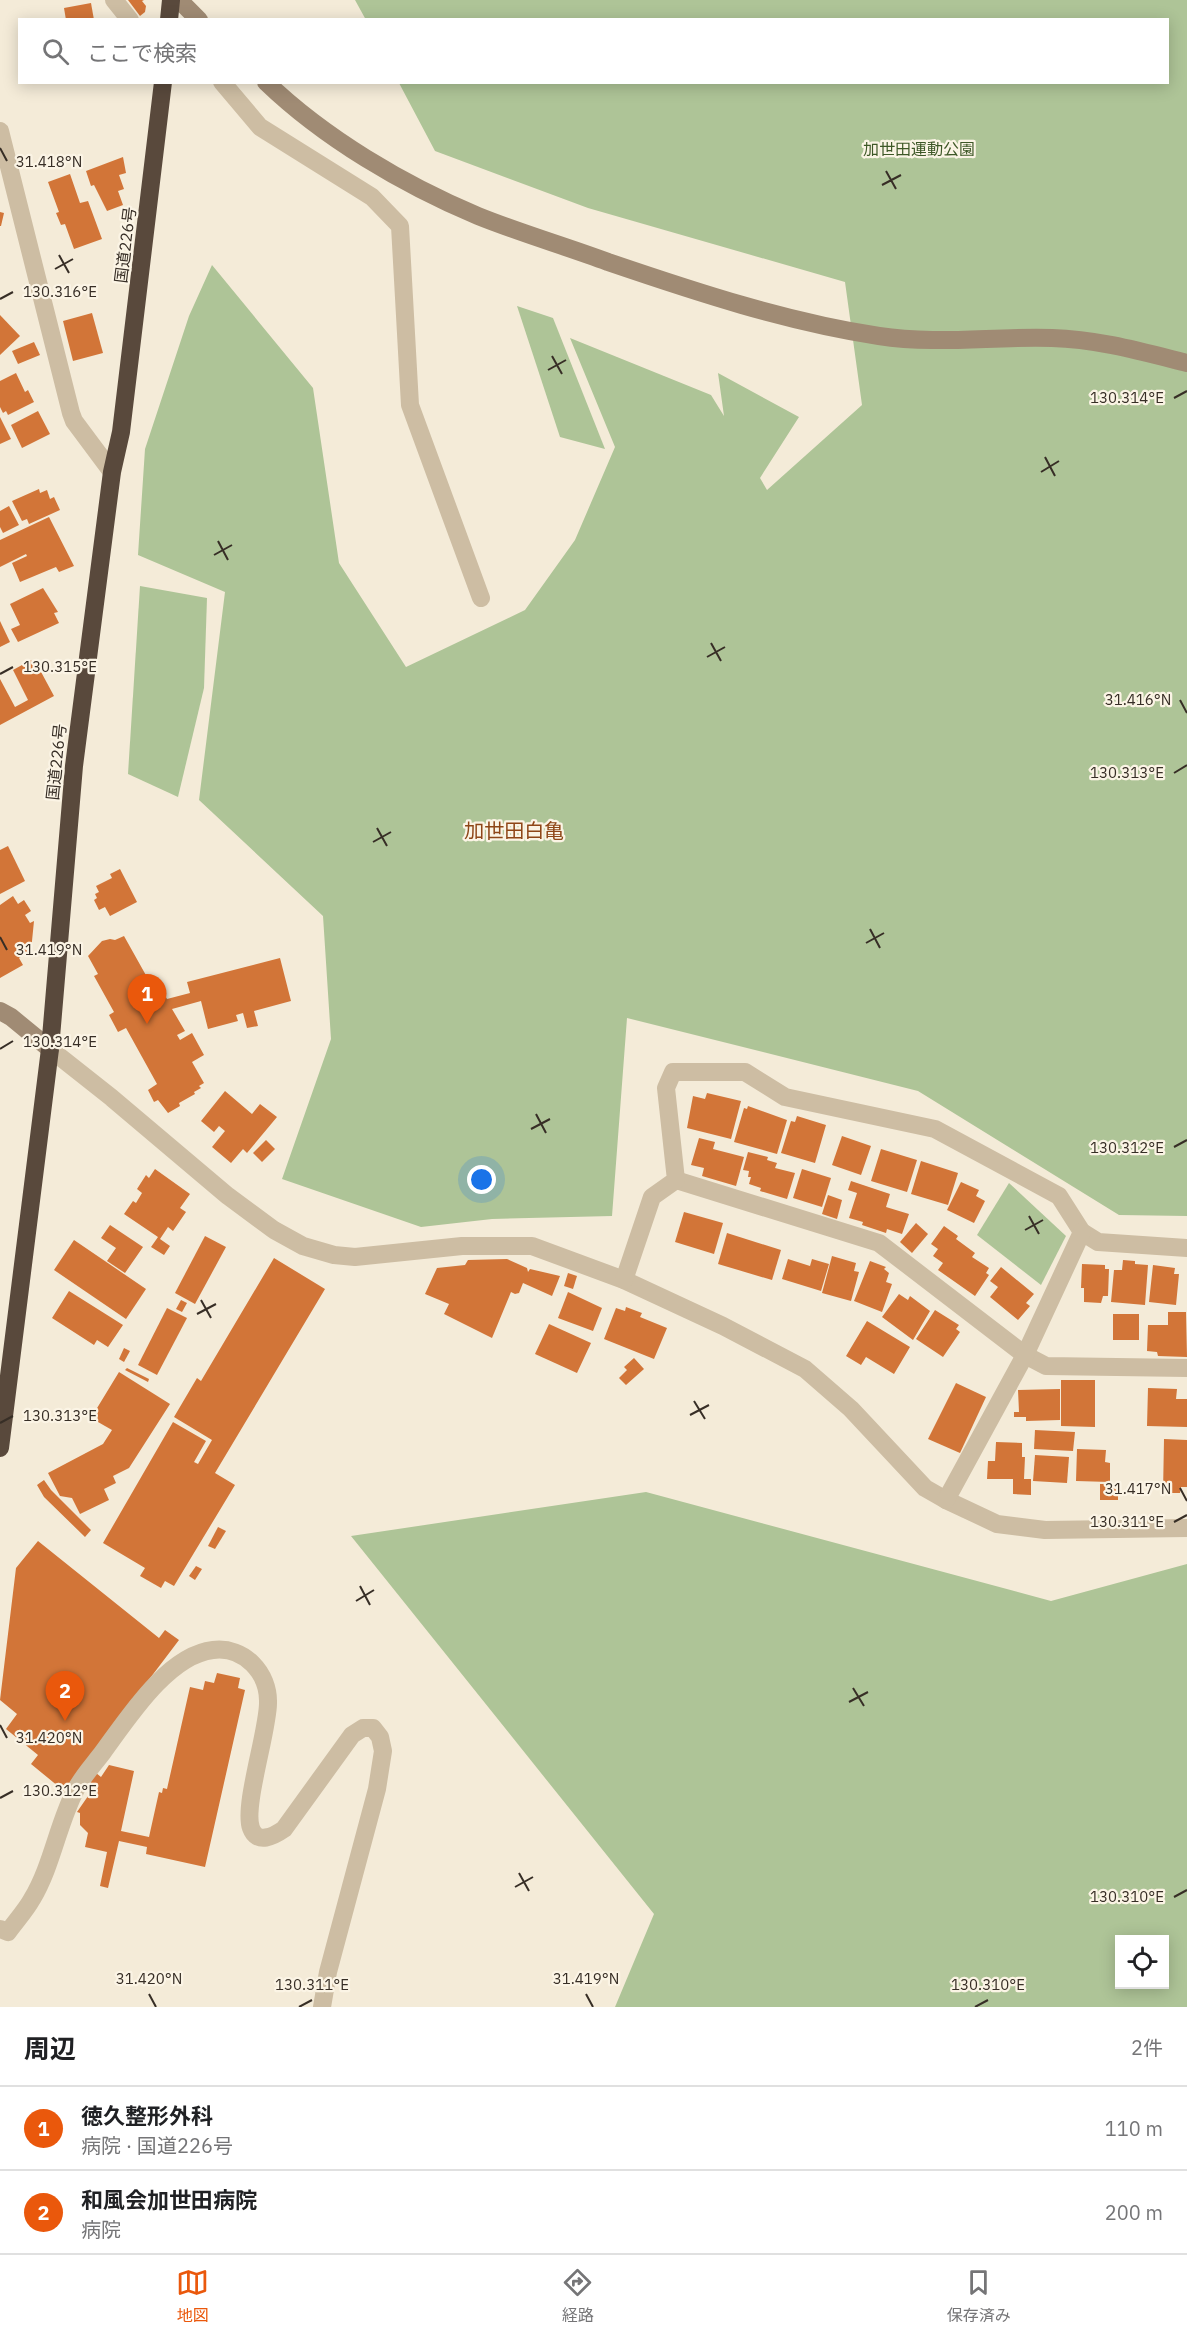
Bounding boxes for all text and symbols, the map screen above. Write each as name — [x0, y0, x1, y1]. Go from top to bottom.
search box — [18, 18, 1169, 84]
icon: search — [39, 35, 72, 68]
text: ここで検索 — [87, 38, 197, 67]
park label: 加世田運動公園 — [863, 139, 975, 159]
text: 31.418°N — [16, 152, 82, 171]
street label: 国道226号 — [110, 206, 140, 284]
text: 130.316°E — [23, 282, 97, 301]
text: 130.314°E — [1090, 388, 1164, 407]
text: 130.315°E — [23, 657, 97, 676]
text: 31.416°N — [1105, 690, 1171, 709]
street label: 国道226号 — [42, 723, 70, 801]
text: 130.313°E — [1090, 763, 1164, 782]
district label: 加世田白亀 — [464, 817, 564, 844]
text: 31.419°N — [16, 940, 82, 959]
pin: 1 — [128, 974, 166, 1024]
text: 130.314°E — [23, 1032, 97, 1051]
text: 130.312°E — [1090, 1138, 1164, 1157]
your location — [467, 1165, 496, 1194]
text: 130.313°E — [23, 1406, 97, 1425]
text: 31.417°N — [1105, 1479, 1171, 1498]
text: 130.311°E — [1090, 1512, 1164, 1531]
pin: 2 — [46, 1672, 84, 1721]
text: 31.420°N — [16, 1728, 82, 1747]
text: 130.312°E — [23, 1781, 97, 1800]
text: 130.310°E — [1090, 1887, 1164, 1906]
map controls — [1115, 1935, 1169, 1989]
button: locate — [1115, 1935, 1169, 1989]
text: 31.420°N — [116, 1969, 182, 1988]
text: 31.419°N — [553, 1969, 619, 1988]
text: 130.311°E — [275, 1975, 349, 1994]
text: 130.310°E — [951, 1975, 1025, 1994]
text: 周辺 — [24, 2031, 76, 2065]
text: 2件 — [1131, 2034, 1163, 2061]
text: 徳久整形外科 — [81, 2101, 213, 2130]
text: 1 — [38, 2115, 50, 2142]
text: 110 m — [1105, 2115, 1163, 2142]
text: 病院 · 国道226号 — [81, 2132, 233, 2159]
text: 和風会加世田病院 — [81, 2185, 257, 2214]
text: 2 — [38, 2199, 50, 2226]
text: 200 m — [1105, 2199, 1163, 2226]
text: 病院 — [81, 2216, 121, 2243]
tab: 地図 — [176, 2266, 209, 2326]
tab: 経路 — [561, 2266, 594, 2326]
tab: 保存済み — [947, 2266, 1011, 2326]

